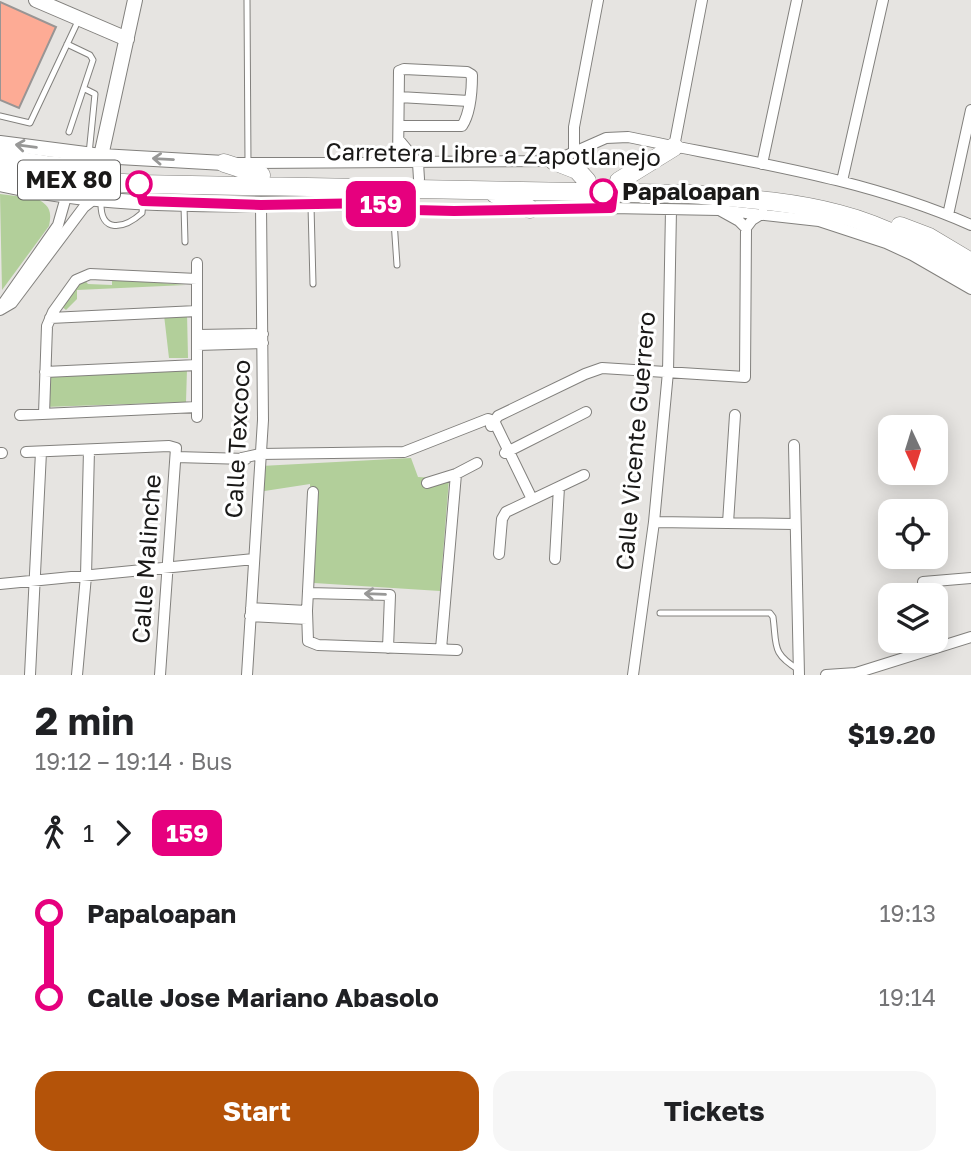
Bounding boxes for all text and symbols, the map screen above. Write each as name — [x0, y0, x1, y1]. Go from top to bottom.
street label: Carretera Libre a Zapotlanejo — [325, 136, 661, 171]
one-way arrow — [16, 140, 38, 153]
one-way arrow — [151, 152, 174, 165]
road number: MEX 80 — [18, 160, 120, 200]
unlabelled marker — [126, 171, 152, 197]
place label: Papaloapan — [622, 176, 760, 205]
marker: Papaloapan — [590, 179, 616, 205]
line badge: 159 — [341, 181, 421, 227]
text: 159 — [360, 189, 402, 218]
street label: Calle Vicente Guerrero — [609, 310, 660, 572]
street label: Calle Texcoco — [218, 359, 255, 519]
north arrow — [878, 415, 948, 485]
map controls — [878, 415, 948, 653]
street label: Calle Malinche — [125, 473, 166, 645]
button: locate — [878, 499, 948, 569]
button: layers — [878, 583, 948, 653]
one-way arrow — [364, 587, 387, 600]
text: 2 min — [35, 698, 134, 743]
text: $19.20 — [848, 719, 936, 750]
text: 19:12 – 19:14 · Bus — [35, 747, 232, 775]
icon: walk — [35, 814, 73, 852]
icon: forward — [104, 814, 142, 852]
text: 159 — [166, 818, 208, 847]
text: 1 — [83, 819, 94, 847]
text: Papaloapan — [87, 898, 236, 929]
text: 19:13 — [879, 899, 936, 927]
text: Calle Jose Mariano Abasolo — [87, 982, 439, 1013]
text: 19:14 — [879, 983, 936, 1011]
button: Start — [35, 1071, 479, 1151]
button: Tickets — [493, 1071, 936, 1151]

